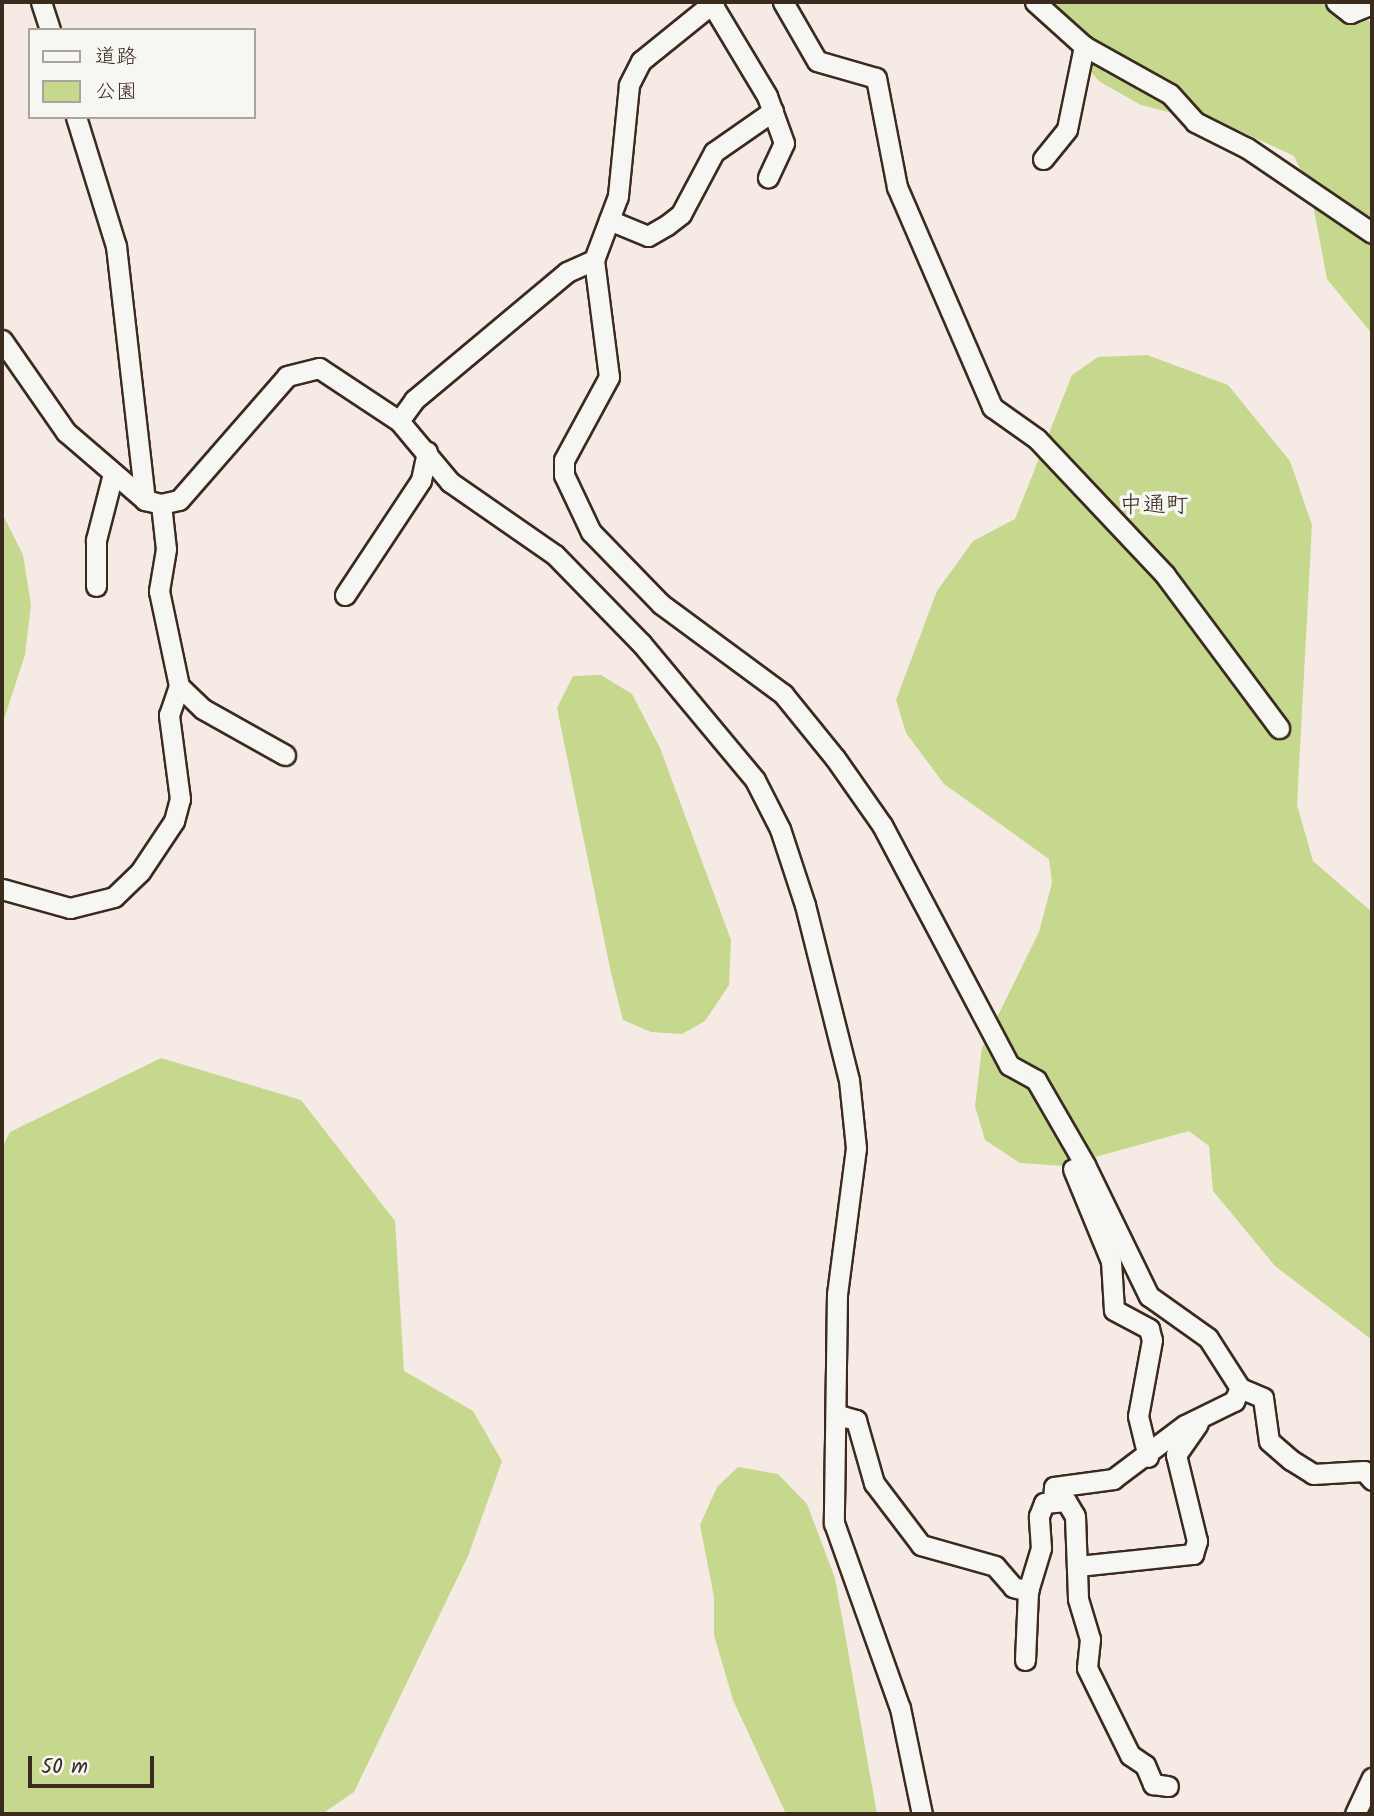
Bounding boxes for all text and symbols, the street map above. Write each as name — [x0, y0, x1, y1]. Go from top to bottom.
legend — [28, 28, 256, 119]
text: 道路 — [95, 41, 137, 74]
text: 公園 — [95, 76, 137, 109]
district label: 中通町 — [1120, 492, 1188, 520]
scale bar — [32, 1742, 158, 1786]
text: 50 m — [41, 1751, 88, 1784]

